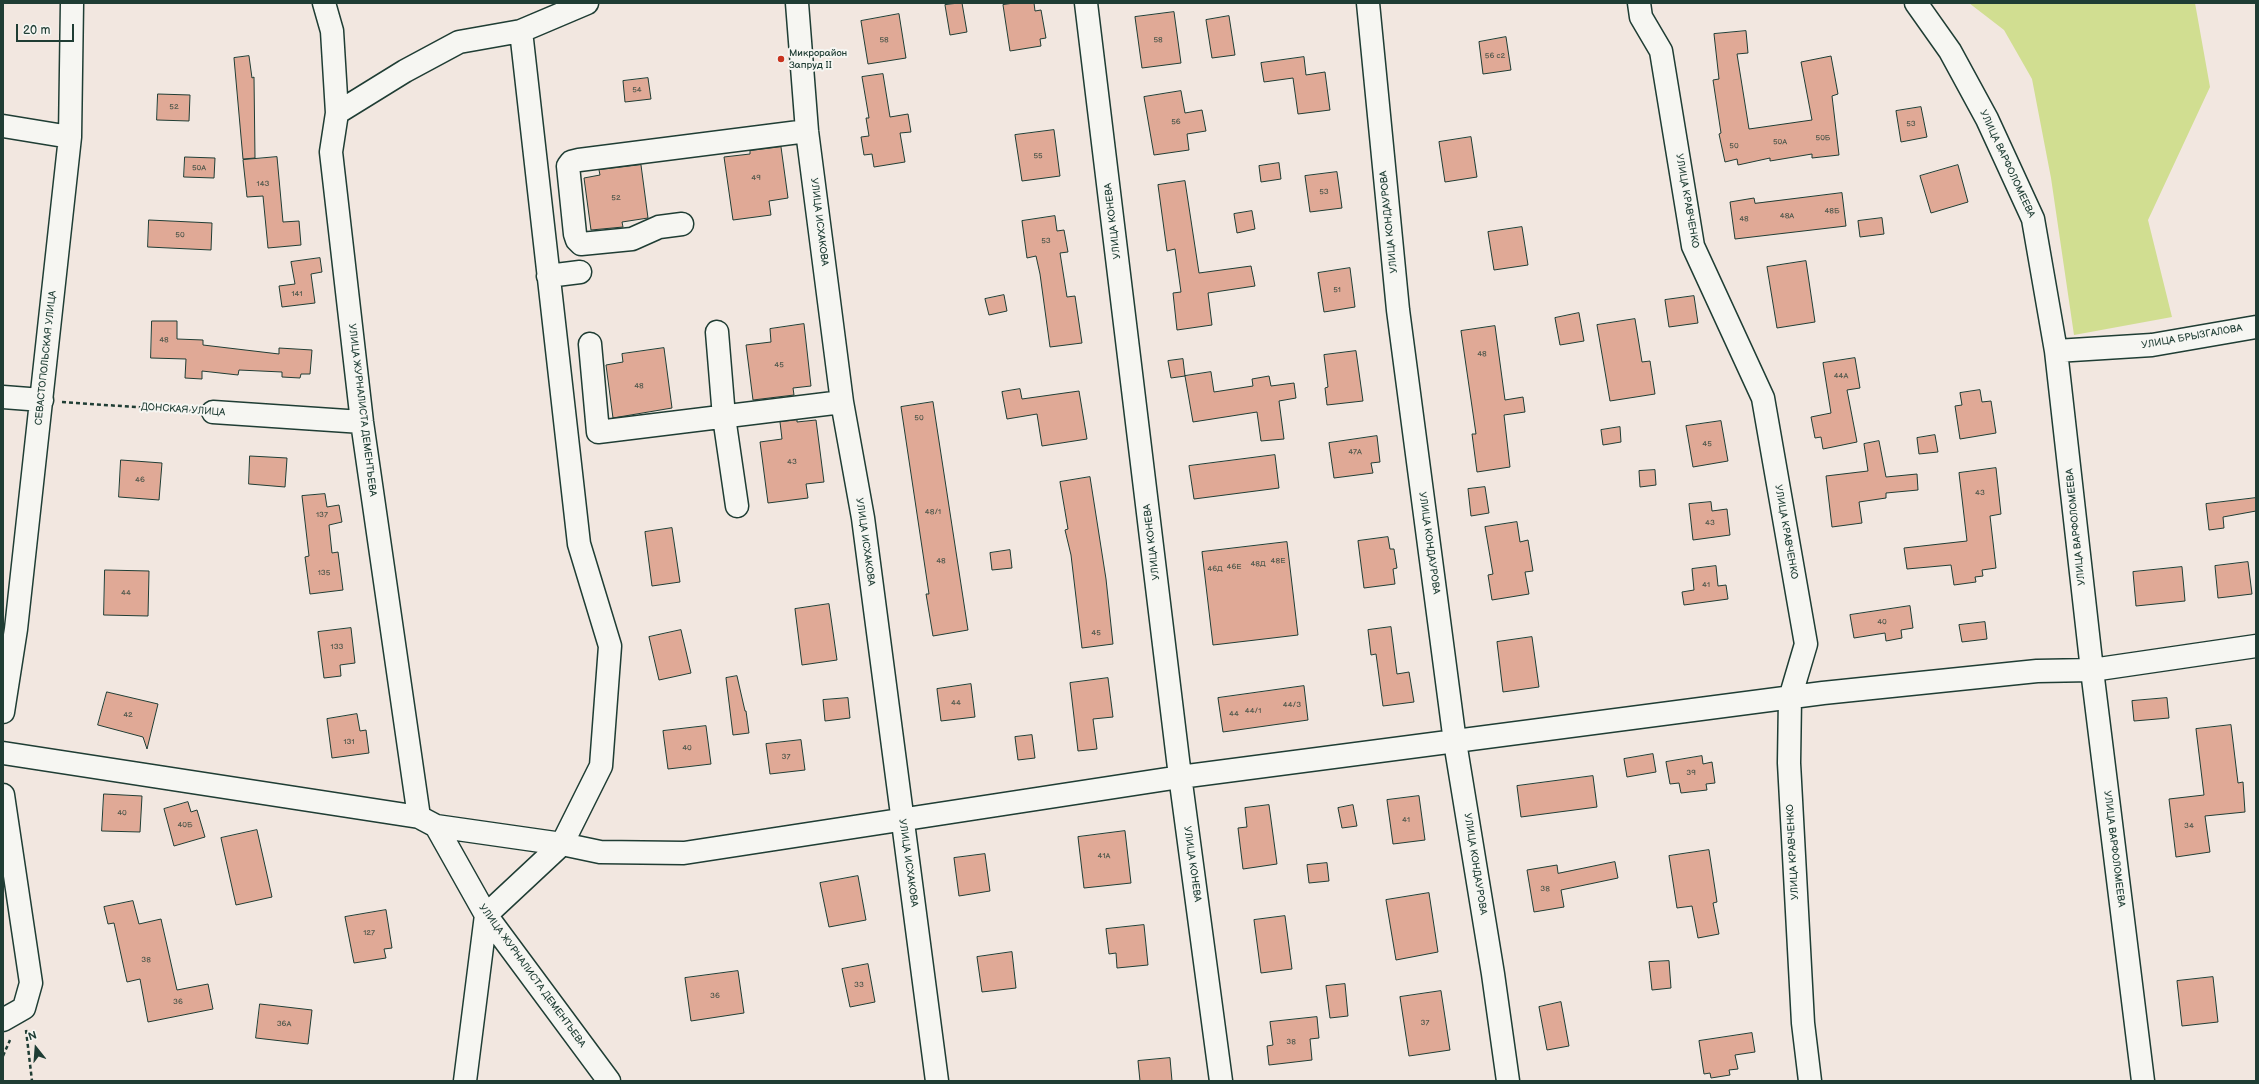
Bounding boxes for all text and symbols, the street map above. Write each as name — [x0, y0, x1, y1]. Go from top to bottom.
scale bar — [18, 16, 76, 42]
text: 20 m — [23, 23, 50, 38]
house number: 58 — [879, 35, 889, 45]
house number: 58 — [1153, 35, 1163, 45]
place label: Микрорайон Запруд II — [789, 47, 847, 70]
house number: 56 с2 — [1485, 51, 1505, 61]
marker: Микрорайон Запруд II — [776, 54, 786, 64]
house number: 54 — [632, 85, 642, 95]
house number: 52 — [169, 102, 179, 112]
street label: УЛИЦА ВАРФОЛОМЕЕВА — [1977, 108, 2037, 220]
house number: 56 — [1171, 117, 1181, 127]
house number: 53 — [1906, 119, 1916, 129]
house number: 50Б — [1816, 133, 1830, 143]
house number: 50А — [1773, 137, 1787, 147]
house number: 50 — [1729, 141, 1739, 151]
house number: 55 — [1033, 151, 1043, 161]
street label: УЛИЦА КРАВЧЕНКО — [1673, 153, 1701, 249]
house number: 50А — [192, 163, 206, 173]
street label: УЛИЦА КОНДАУРОВА — [1378, 170, 1400, 274]
house number: 49 — [751, 173, 761, 183]
street label: УЛИЦА ИСХАКОВА — [808, 177, 830, 267]
house number: 143 — [257, 179, 269, 189]
street label: УЛИЦА КОНЕВА — [1102, 182, 1124, 260]
house number: 53 — [1319, 187, 1329, 197]
house number: 52 — [611, 193, 621, 203]
house number: 48Б — [1824, 206, 1840, 216]
house number: 48А — [1780, 211, 1794, 221]
house number: 48 — [1739, 214, 1749, 224]
house number: 50 — [175, 230, 185, 240]
house number: 53 — [1041, 236, 1051, 246]
house number: 51 — [1333, 285, 1341, 295]
house number: 141 — [291, 289, 303, 299]
street label: СЕВАСТОПОЛЬСКАЯ УЛИЦА — [33, 290, 59, 426]
street label: УЛИЦА БРЫЗГАЛОВА — [2141, 322, 2243, 352]
street label: УЛИЦА ЖУРНАЛИСТА ДЕМЕНТЬЕВА — [345, 323, 379, 497]
house number: 48 — [159, 335, 169, 345]
house number: 48 — [1477, 349, 1487, 359]
house number: 45 — [774, 360, 784, 370]
house number: 44А — [1834, 371, 1848, 381]
house number: 48 — [634, 381, 644, 391]
street label: ДОНСКАЯ УЛИЦА — [140, 401, 226, 419]
house number: 50 — [914, 413, 924, 423]
house number: 45 — [1702, 439, 1712, 449]
house number: 47А — [1348, 447, 1362, 457]
house number: 43 — [787, 457, 797, 467]
street label: УЛИЦА ВАРФОЛОМЕЕВА — [2064, 468, 2088, 586]
house number: 46 — [135, 475, 145, 485]
street label: УЛИЦА КРАВЧЕНКО — [1772, 484, 1800, 580]
house number: 43 — [1975, 488, 1985, 498]
street label: УЛИЦА КОНДАУРОВА — [1416, 491, 1442, 595]
street label: УЛИЦА ИСХАКОВА — [853, 497, 877, 587]
street label: УЛИЦА КОНЕВА — [1141, 503, 1163, 581]
house number: 48/1 — [925, 507, 941, 517]
house number: 137 — [316, 510, 328, 520]
house number: 43 — [1705, 518, 1715, 528]
house number: 48 — [936, 556, 946, 566]
house number: 48Е — [1271, 556, 1285, 566]
house number: 48Д — [1250, 559, 1266, 569]
house number: 46Е — [1227, 562, 1241, 572]
house number: 46Д — [1207, 564, 1223, 574]
house number: 135 — [318, 568, 330, 578]
house number: 41 — [1702, 580, 1710, 590]
house number: 44 — [121, 588, 131, 598]
house number: 40 — [1877, 617, 1887, 627]
house number: 45 — [1091, 628, 1101, 638]
house number: 133 — [331, 642, 343, 652]
house number: 44 — [951, 698, 961, 708]
house number: 44/3 — [1283, 700, 1301, 710]
house number: 44/1 — [1245, 706, 1261, 716]
house number: 44 — [1229, 709, 1239, 719]
house number: 42 — [123, 710, 133, 720]
house number: 131 — [343, 737, 355, 747]
house number: 40 — [682, 743, 692, 753]
house number: 37 — [782, 752, 790, 762]
house number: 39 — [1686, 768, 1696, 778]
street label: УЛИЦА ВАРФОЛОМЕЕВА — [2101, 790, 2127, 908]
street label: УЛИЦА КРАВЧЕНКО — [1784, 804, 1802, 900]
house number: 40 — [117, 808, 127, 818]
street label: УЛИЦА КОНДАУРОВА — [1461, 812, 1489, 916]
house number: 41 — [1402, 815, 1410, 825]
street label: УЛИЦА ИСХАКОВА — [896, 818, 920, 908]
house number: 40Б — [177, 820, 193, 830]
house number: 34 — [2184, 821, 2194, 831]
street label: УЛИЦА КОНЕВА — [1181, 825, 1203, 903]
house number: 41А — [1098, 851, 1110, 861]
house number: 38 — [1540, 884, 1550, 894]
street label: УЛИЦА ЖУРНАЛИСТА ДЕМЕНТЬЕВА — [476, 902, 588, 1050]
house number: 127 — [363, 928, 375, 938]
house number: 38 — [141, 955, 151, 965]
house number: 33 — [854, 980, 864, 990]
house number: 36 — [710, 991, 720, 1001]
house number: 36 — [173, 997, 183, 1007]
house number: 37 — [1421, 1018, 1429, 1028]
house number: 36А — [277, 1019, 291, 1029]
north arrow — [16, 1028, 56, 1068]
text: N — [26, 1029, 38, 1043]
house number: 38 — [1286, 1037, 1296, 1047]

